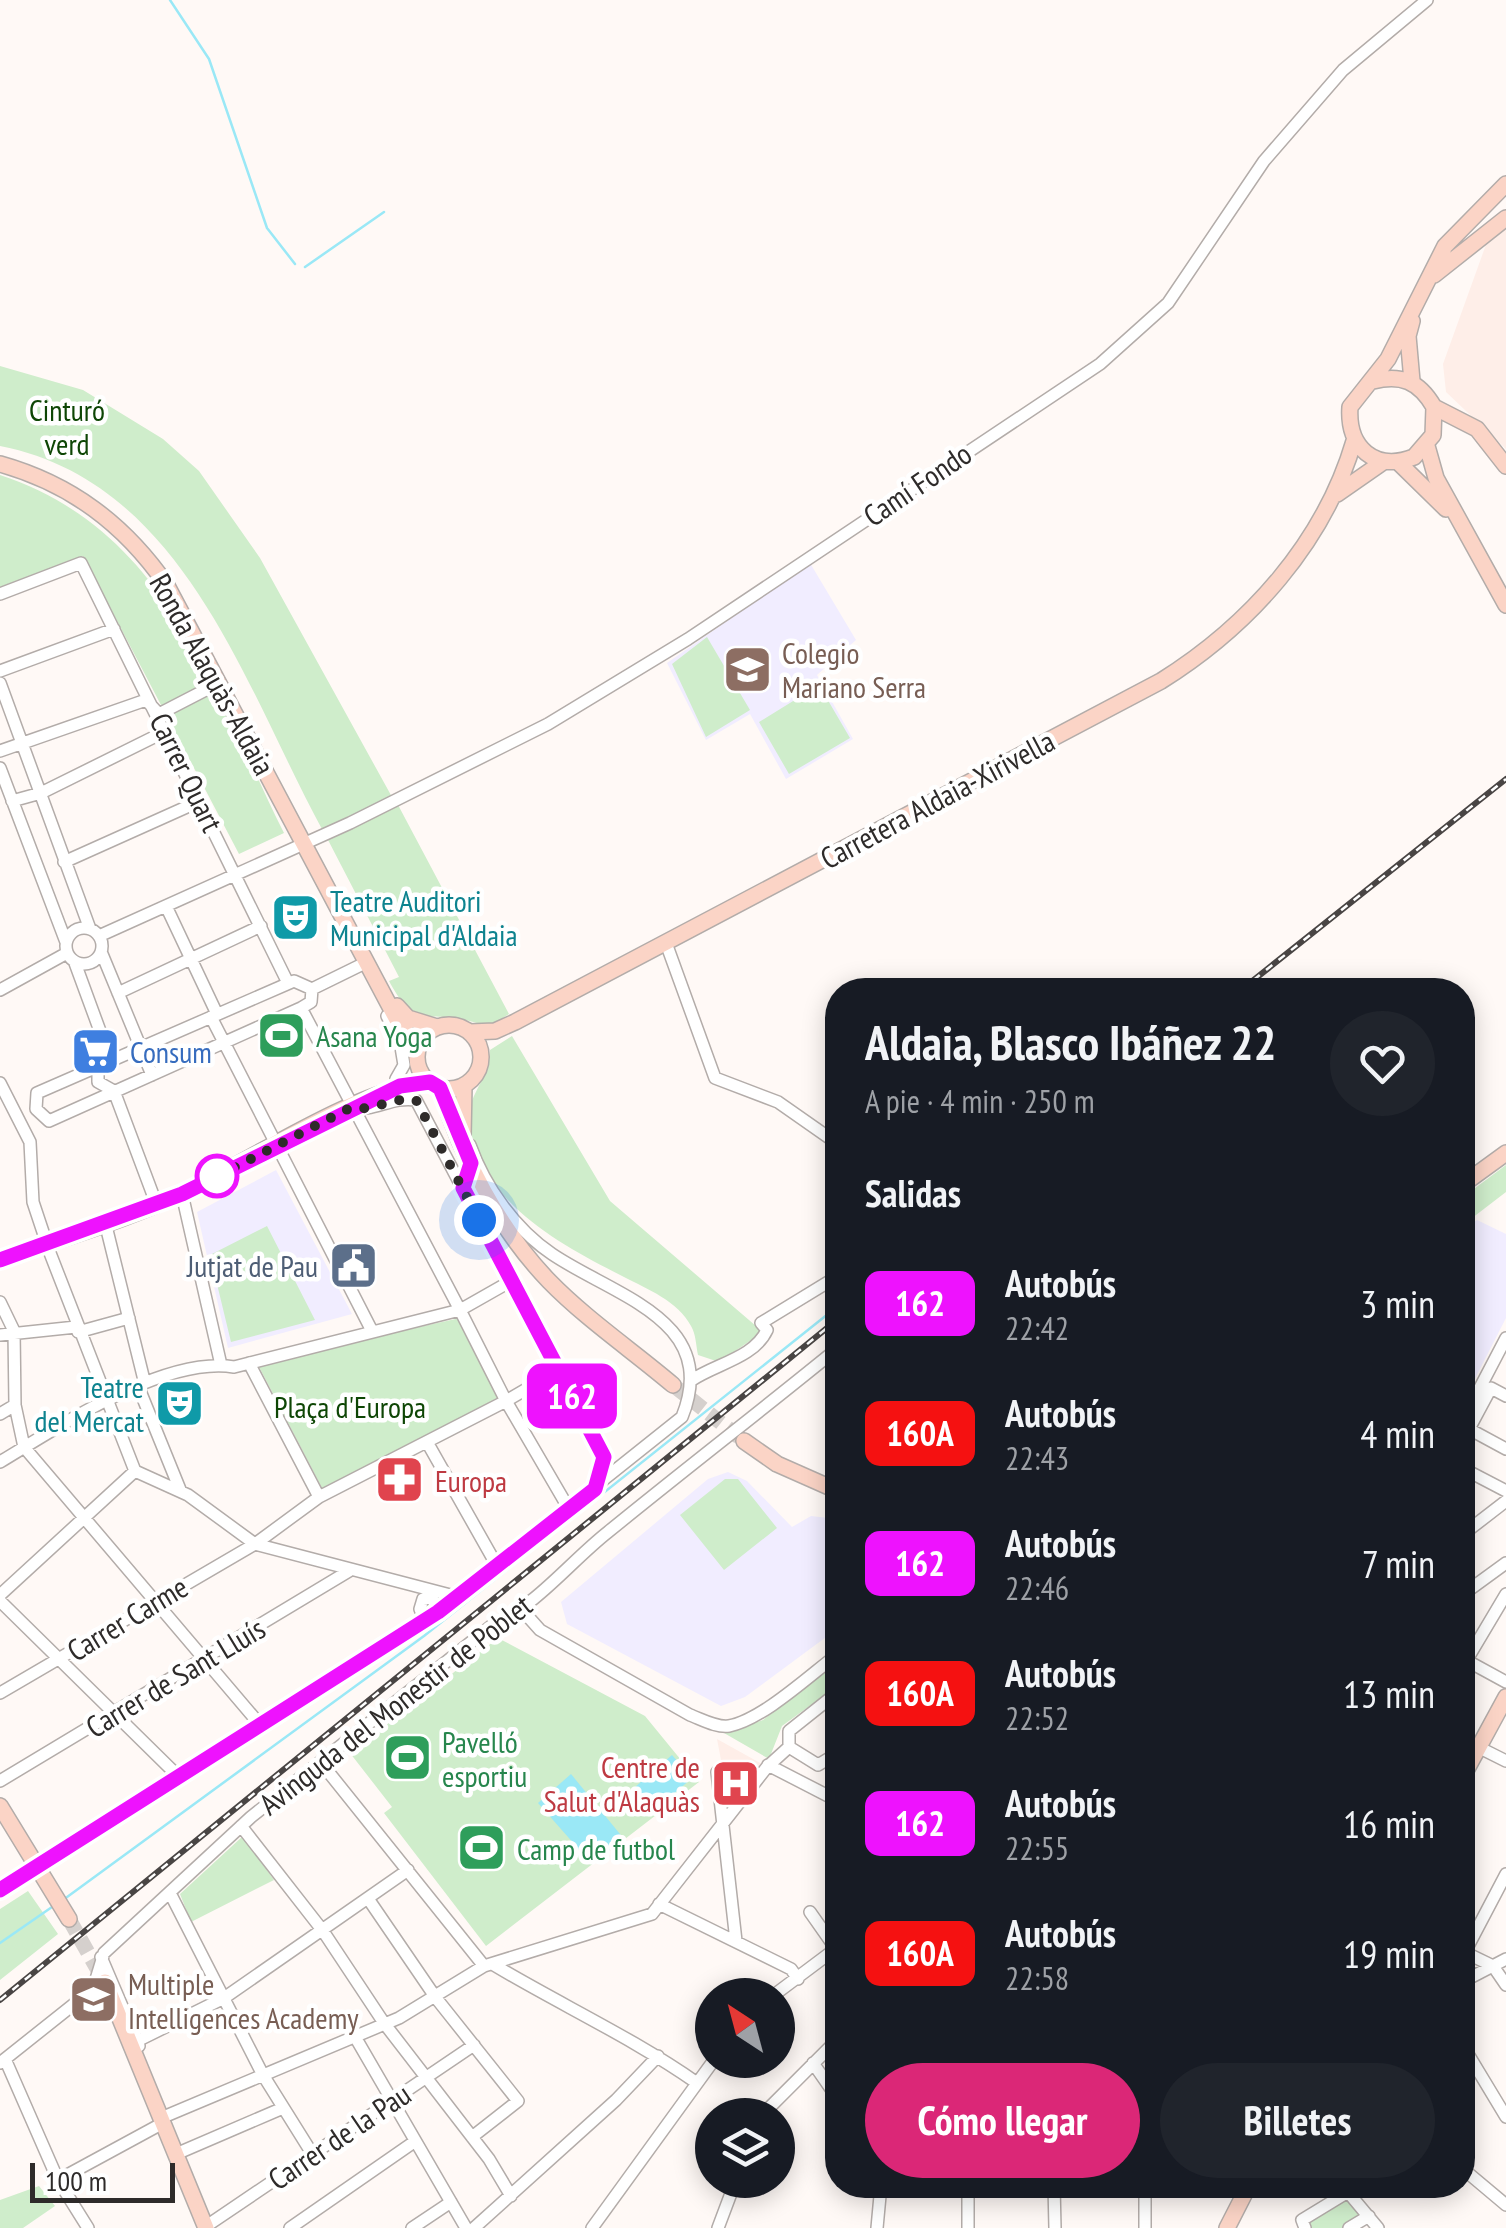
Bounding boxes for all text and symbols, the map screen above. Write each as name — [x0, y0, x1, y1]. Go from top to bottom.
park label: Cinturó verd — [29, 390, 105, 463]
street label: Camí Fondo — [855, 434, 979, 534]
street label: Ronda Alaquàs-Aldaia — [142, 566, 284, 782]
place label: Colegio Mariano Serra — [782, 633, 926, 706]
school or university icon: Colegio Mariano Serra — [721, 643, 773, 695]
street label: Carrer Quart — [142, 706, 233, 838]
street label: Carretera Aldaia-Xirivella — [813, 721, 1061, 877]
place label: Teatre Auditori Municipal d'Aldaia — [330, 881, 518, 954]
theatre icon: Teatre Auditori Municipal d'Aldaia — [269, 891, 321, 943]
sports icon: Asana Yoga — [255, 1009, 307, 1061]
text: Aldaia, Blasco Ibáñez 22 — [865, 1011, 1276, 1073]
button: heart — [1330, 1011, 1435, 1116]
place label: Asana Yoga — [316, 1016, 433, 1055]
supermarket icon: Consum — [69, 1025, 121, 1077]
place label: Consum — [130, 1032, 212, 1071]
text: A pie · 4 min · 250 m — [865, 1080, 1095, 1122]
unlabelled marker — [196, 1155, 238, 1197]
text: Salidas — [865, 1168, 961, 1217]
your location — [454, 1195, 504, 1245]
public building icon: Jutjat de Pau — [327, 1239, 379, 1291]
place label: Jutjat de Pau — [186, 1246, 318, 1285]
text: Autobús — [1005, 1258, 1116, 1307]
text: 3 min — [1360, 1279, 1435, 1328]
text: 162 — [895, 1280, 945, 1326]
text: 22:42 — [1005, 1307, 1069, 1349]
line badge: 162 — [514, 1364, 630, 1428]
place label: Teatre del Mercat — [35, 1367, 145, 1440]
text: 162 — [547, 1373, 597, 1419]
theatre icon: Teatre del Mercat — [153, 1377, 205, 1429]
park label: Plaça d'Europa — [274, 1387, 426, 1426]
text: Autobús — [1005, 1388, 1116, 1437]
text: 4 min — [1360, 1409, 1435, 1458]
text: 160A — [886, 1410, 954, 1456]
text: 22:43 — [1005, 1437, 1069, 1479]
pharmacy icon: Europa — [374, 1454, 426, 1506]
place label: Europa — [435, 1461, 507, 1500]
text: Autobús — [1005, 1518, 1116, 1567]
text: 7 min — [1362, 1539, 1435, 1588]
text: 162 — [895, 1540, 945, 1586]
street label: Carrer Carme — [59, 1567, 195, 1669]
text: 22:46 — [1005, 1567, 1069, 1609]
street label: Avinguda del Monestir de Poblet — [251, 1585, 540, 1823]
street label: Carrer de Sant Lluís — [78, 1608, 272, 1746]
text: Autobús — [1005, 1648, 1116, 1697]
text: 13 min — [1343, 1669, 1435, 1718]
text: 160A — [886, 1670, 954, 1716]
text: 22:52 — [1005, 1697, 1069, 1739]
place label: Pavelló esportiu — [442, 1722, 527, 1795]
sports icon: Pavelló esportiu — [381, 1732, 433, 1784]
place label: Centre de Salut d'Alaquàs — [544, 1747, 700, 1820]
hospital icon: Centre de Salut d'Alaquàs — [709, 1757, 761, 1809]
text: Autobús — [1005, 1778, 1116, 1827]
text: 16 min — [1343, 1799, 1435, 1848]
text: 162 — [895, 1800, 945, 1846]
sports icon: Camp de futbol — [456, 1822, 508, 1874]
text: 22:55 — [1005, 1827, 1069, 1869]
place label: Camp de futbol — [517, 1829, 675, 1868]
text: Autobús — [1005, 1908, 1116, 1957]
text: 19 min — [1343, 1929, 1435, 1978]
text: 160A — [886, 1930, 954, 1976]
text: 22:58 — [1005, 1957, 1069, 1999]
place label: Multiple Intelligences Academy — [128, 1964, 359, 2037]
school or university icon: Multiple Intelligences Academy — [67, 1974, 119, 2026]
north arrow — [695, 1978, 795, 2078]
map controls — [695, 1978, 795, 2198]
button: Cómo llegar — [865, 2063, 1140, 2178]
button: Billetes — [1160, 2063, 1435, 2178]
street label: Carrer de la Pau — [260, 2074, 418, 2198]
button: layers — [695, 2098, 795, 2198]
scale bar — [30, 2158, 175, 2202]
text: 100 m — [45, 2162, 107, 2199]

